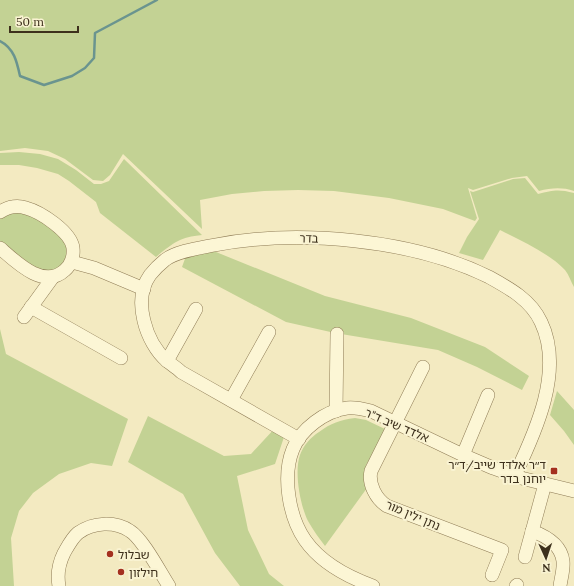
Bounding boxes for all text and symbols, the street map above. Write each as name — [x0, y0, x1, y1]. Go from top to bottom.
scale bar — [10, 8, 78, 34]
text: 50 m — [16, 14, 44, 29]
street label: בדר — [299, 230, 319, 246]
street label: אלדד שיב ד"ר — [363, 405, 432, 445]
place label: ד״ר אלדד שייב/ד״ר יוחנן בדר — [448, 457, 546, 486]
marker: ד״ר אלדד שייב/ד״ר יוחנן בדר — [549, 466, 559, 476]
street label: נתן ילין מור — [383, 497, 443, 533]
north arrow — [526, 538, 566, 578]
place label: שבלול — [118, 547, 149, 562]
marker: שבלול — [105, 549, 115, 559]
text: N — [541, 561, 551, 575]
place label: חילזון — [129, 565, 158, 580]
marker: חילזון — [116, 567, 126, 577]

